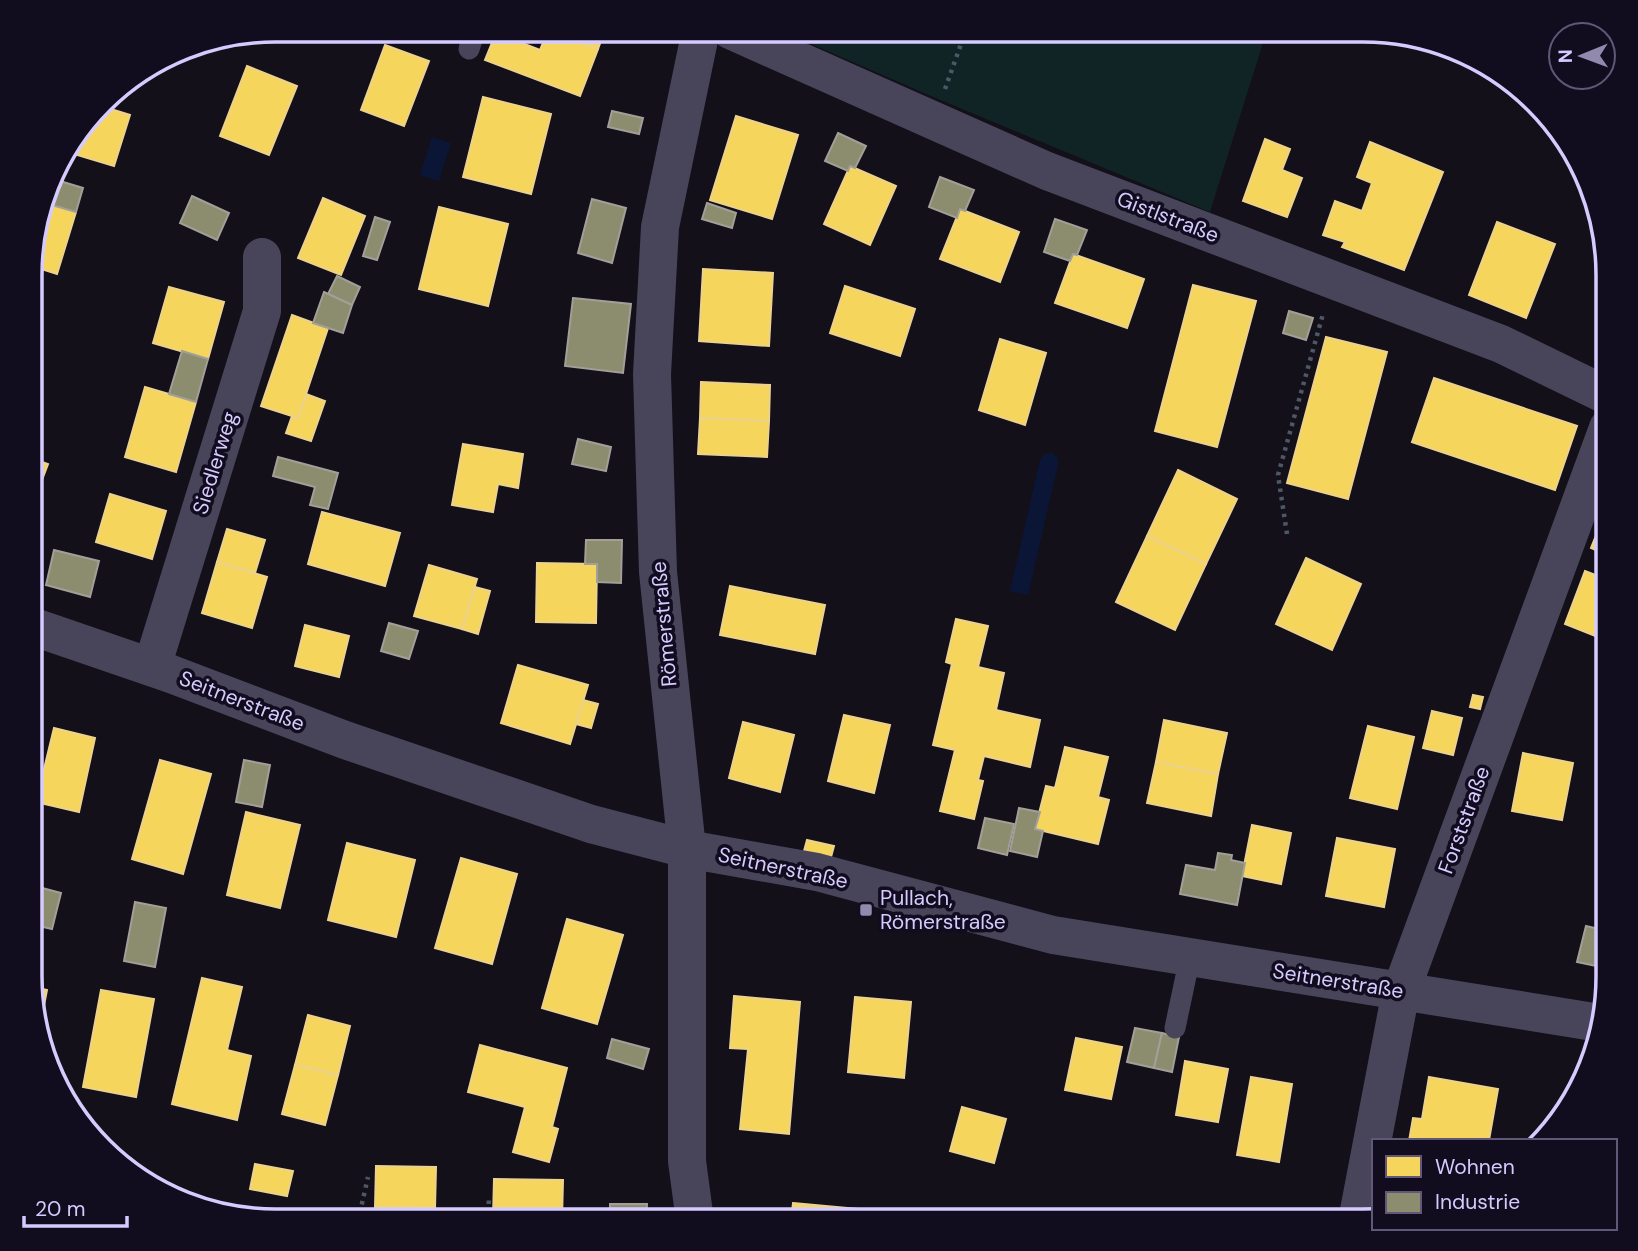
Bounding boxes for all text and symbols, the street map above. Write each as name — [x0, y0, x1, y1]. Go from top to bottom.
north arrow — [1547, 21, 1617, 91]
text: N — [1553, 49, 1578, 63]
street label: Gistlstraße — [1113, 185, 1223, 249]
street label: Siedlerweg — [186, 408, 244, 518]
street label: Römerstraße — [645, 560, 683, 688]
street label: Seitnerstraße — [175, 664, 309, 738]
street label: Forststraße — [1432, 762, 1496, 878]
street label: Seitnerstraße — [715, 841, 851, 895]
place label: Pullach, Römerstraße — [880, 884, 1006, 936]
marker: Pullach, Römerstraße — [858, 902, 874, 918]
street label: Seitnerstraße — [1271, 957, 1406, 1005]
legend — [1372, 1139, 1617, 1230]
text: Wohnen — [1435, 1153, 1515, 1181]
scale bar — [24, 1184, 128, 1228]
text: Industrie — [1435, 1188, 1520, 1216]
text: 20 m — [35, 1195, 86, 1223]

